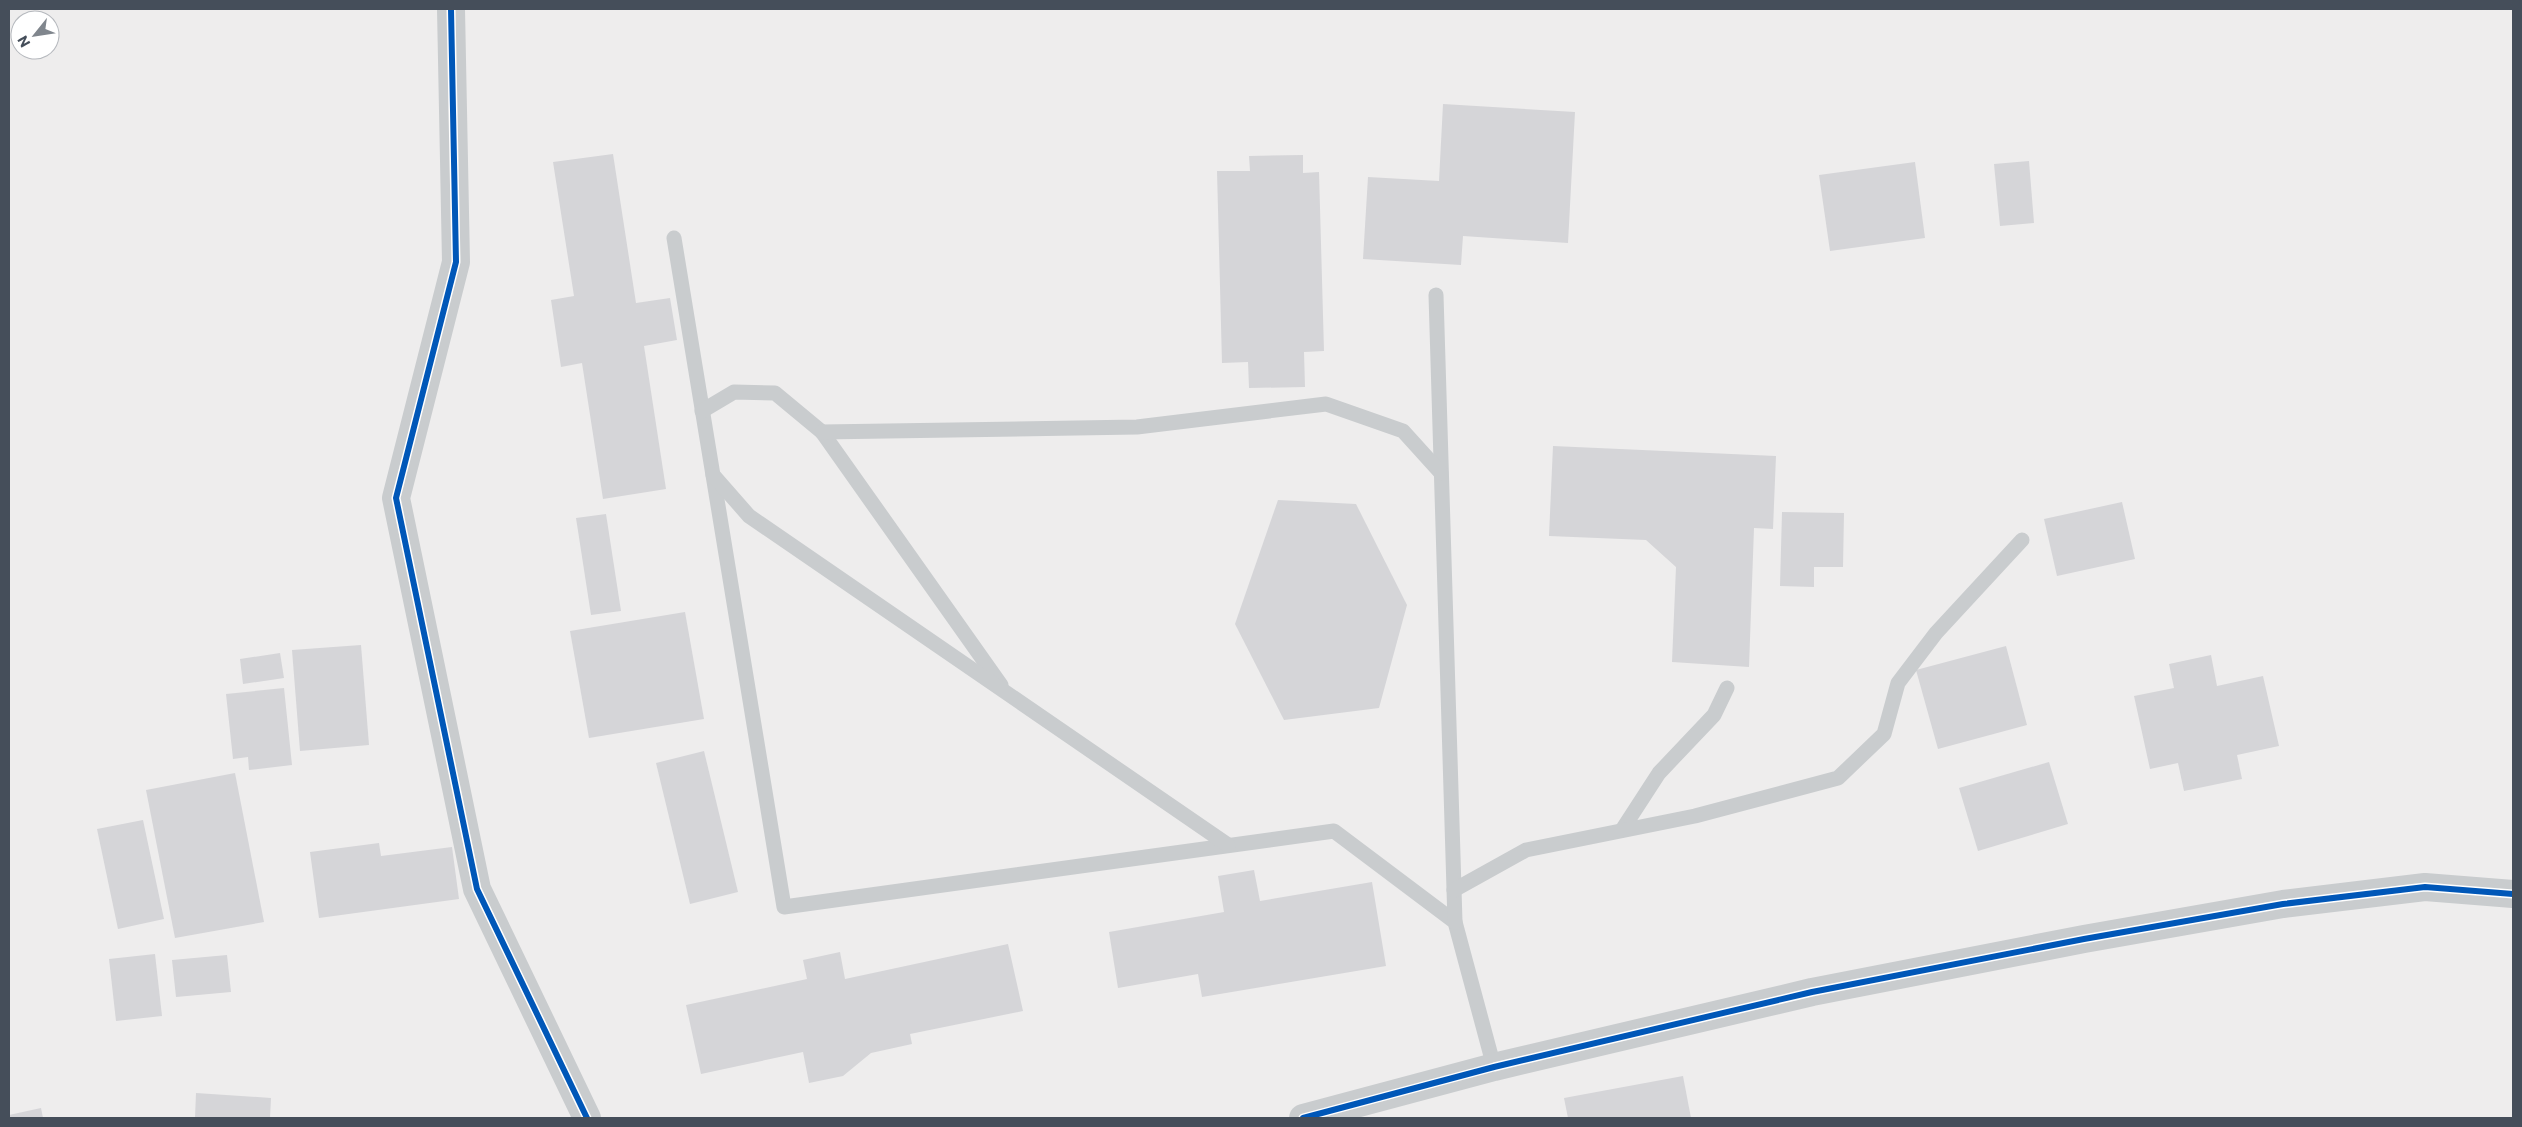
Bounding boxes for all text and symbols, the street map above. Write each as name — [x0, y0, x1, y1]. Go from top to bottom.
north arrow — [10, 10, 60, 60]
text: N — [13, 33, 33, 51]

